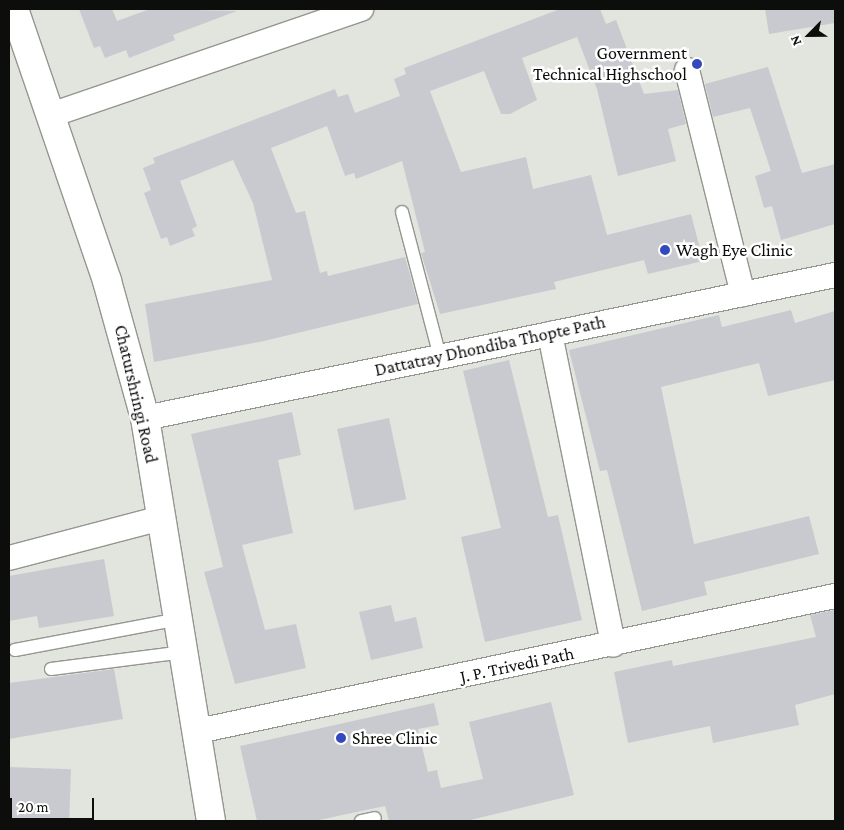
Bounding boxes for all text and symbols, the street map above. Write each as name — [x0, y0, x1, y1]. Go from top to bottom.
north arrow — [784, 10, 834, 60]
text: N — [786, 33, 804, 48]
place label: Government Technical Highschool — [533, 43, 687, 86]
marker: Government Technical Highschool — [691, 58, 703, 70]
place label: Wagh Eye Clinic — [676, 239, 793, 261]
marker: Wagh Eye Clinic — [658, 243, 672, 257]
street label: Dattatray Dhondiba Thopte Path — [373, 311, 607, 381]
street label: Chaturshringi Road — [110, 323, 162, 465]
street label: J. P. Trivedi Path — [458, 642, 576, 688]
place label: Shree Clinic — [352, 727, 437, 749]
marker: Shree Clinic — [334, 731, 348, 745]
scale bar — [12, 788, 96, 820]
text: 20 m — [18, 799, 49, 815]

